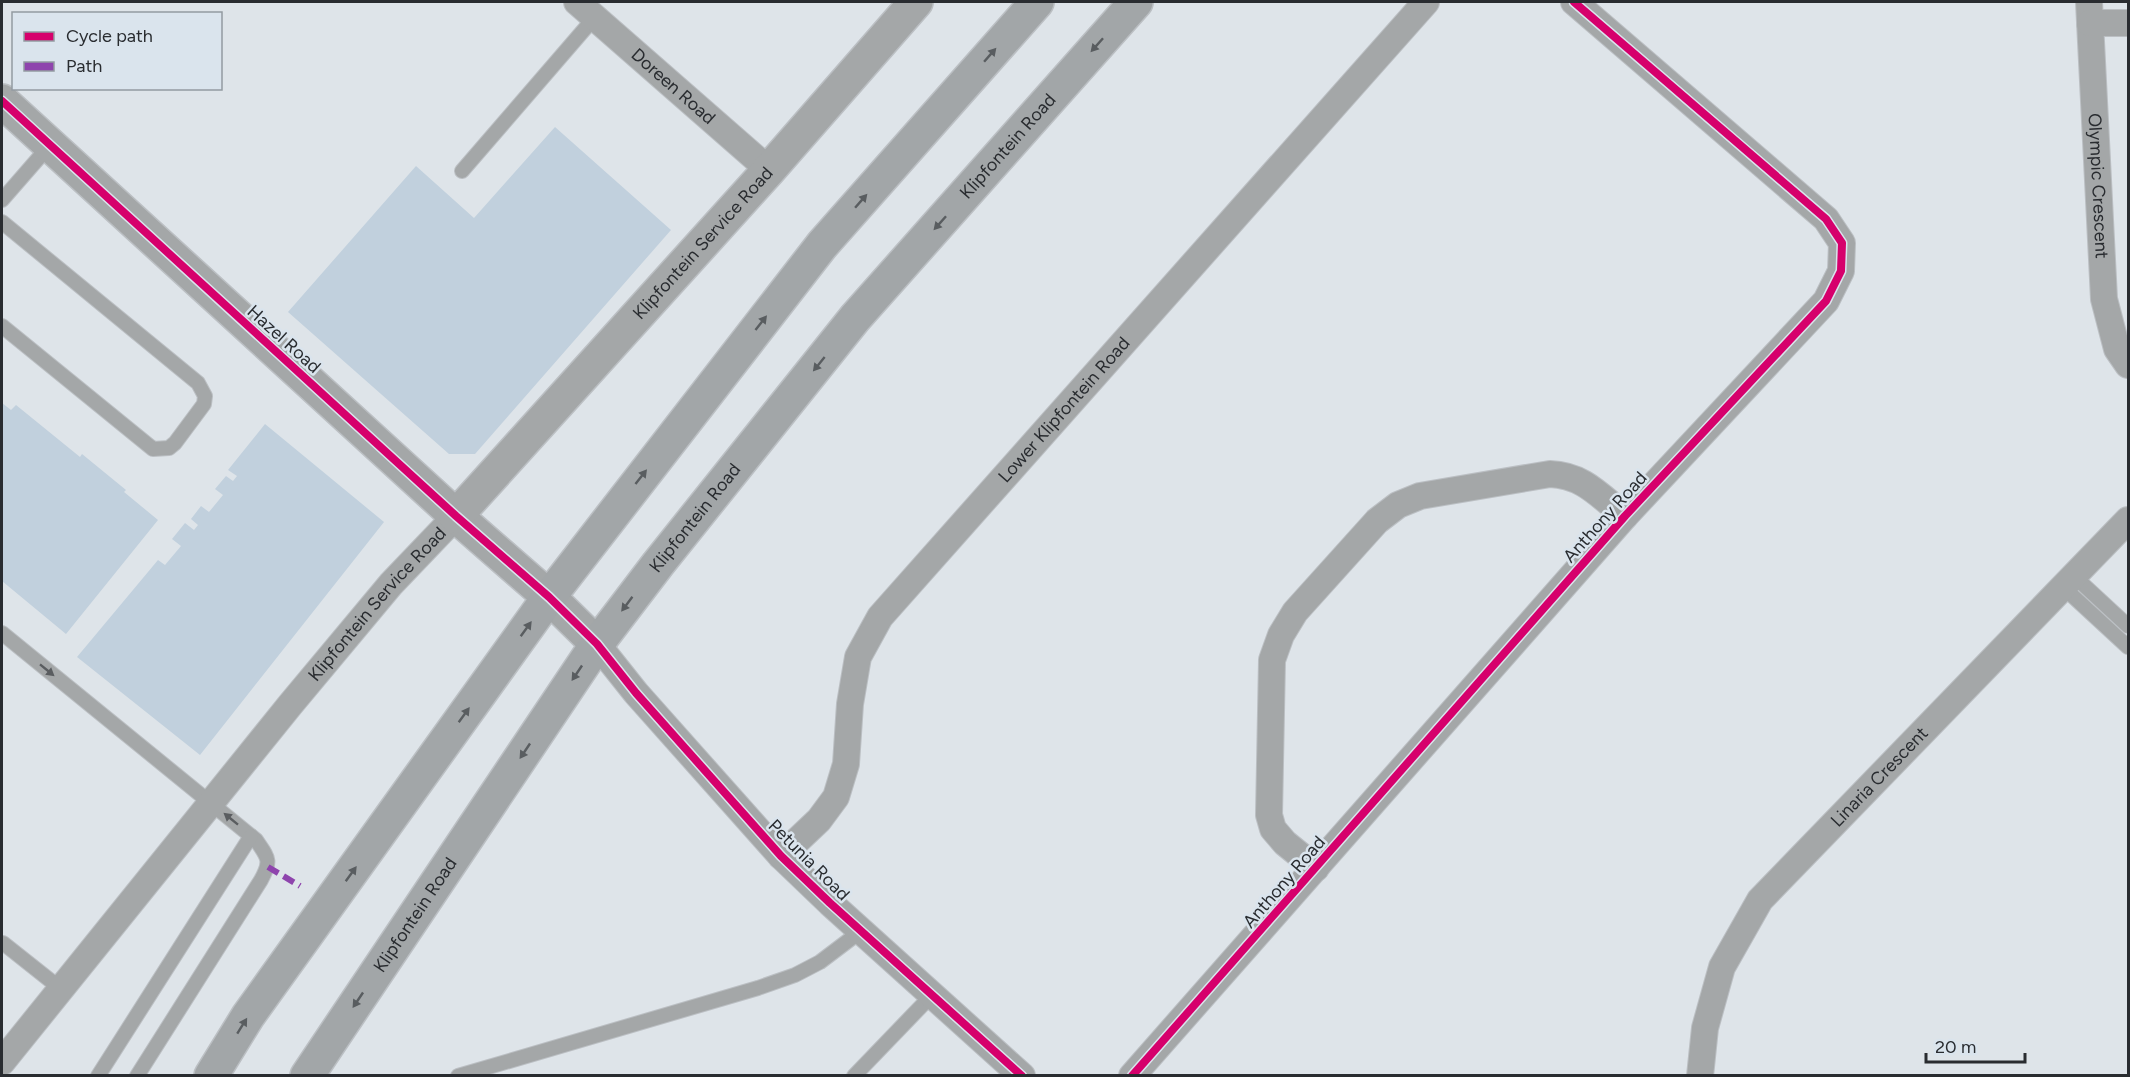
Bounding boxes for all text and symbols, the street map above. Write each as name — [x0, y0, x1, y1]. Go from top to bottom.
legend — [12, 12, 222, 90]
text: Cycle path — [66, 25, 153, 47]
one-way arrow — [1091, 37, 1104, 52]
street label: Doreen Road — [627, 44, 720, 129]
one-way arrow — [983, 48, 996, 63]
text: Path — [66, 55, 102, 77]
street label: Klipfontein Road — [955, 89, 1060, 203]
street label: Olympic Crescent — [2084, 113, 2113, 259]
street label: Klipfontein Service Road — [628, 162, 778, 324]
one-way arrow — [854, 194, 867, 209]
one-way arrow — [934, 215, 947, 230]
street label: Hazel Road — [243, 300, 325, 378]
one-way arrow — [755, 316, 767, 331]
street label: Lower Klipfontein Road — [994, 332, 1134, 487]
one-way arrow — [812, 356, 825, 372]
street label: Klipfontein Road — [645, 459, 745, 577]
street label: Anthony Road — [1558, 467, 1652, 567]
one-way arrow — [635, 470, 647, 485]
street label: Klipfontein Service Road — [303, 522, 451, 686]
one-way arrow — [621, 596, 634, 612]
one-way arrow — [519, 622, 531, 637]
one-way arrow — [39, 663, 54, 676]
one-way arrow — [572, 665, 583, 681]
one-way arrow — [458, 708, 470, 724]
street label: Linaria Crescent — [1826, 722, 1933, 831]
one-way arrow — [519, 742, 531, 758]
one-way arrow — [223, 813, 239, 826]
street label: Petunia Road — [764, 815, 854, 905]
street label: Anthony Road — [1238, 831, 1330, 933]
street label: Klipfontein Road — [369, 853, 462, 977]
one-way arrow — [344, 866, 356, 882]
one-way arrow — [352, 991, 364, 1007]
one-way arrow — [236, 1018, 247, 1034]
scale bar — [1926, 1026, 2025, 1064]
text: 20 m — [1935, 1036, 1976, 1058]

